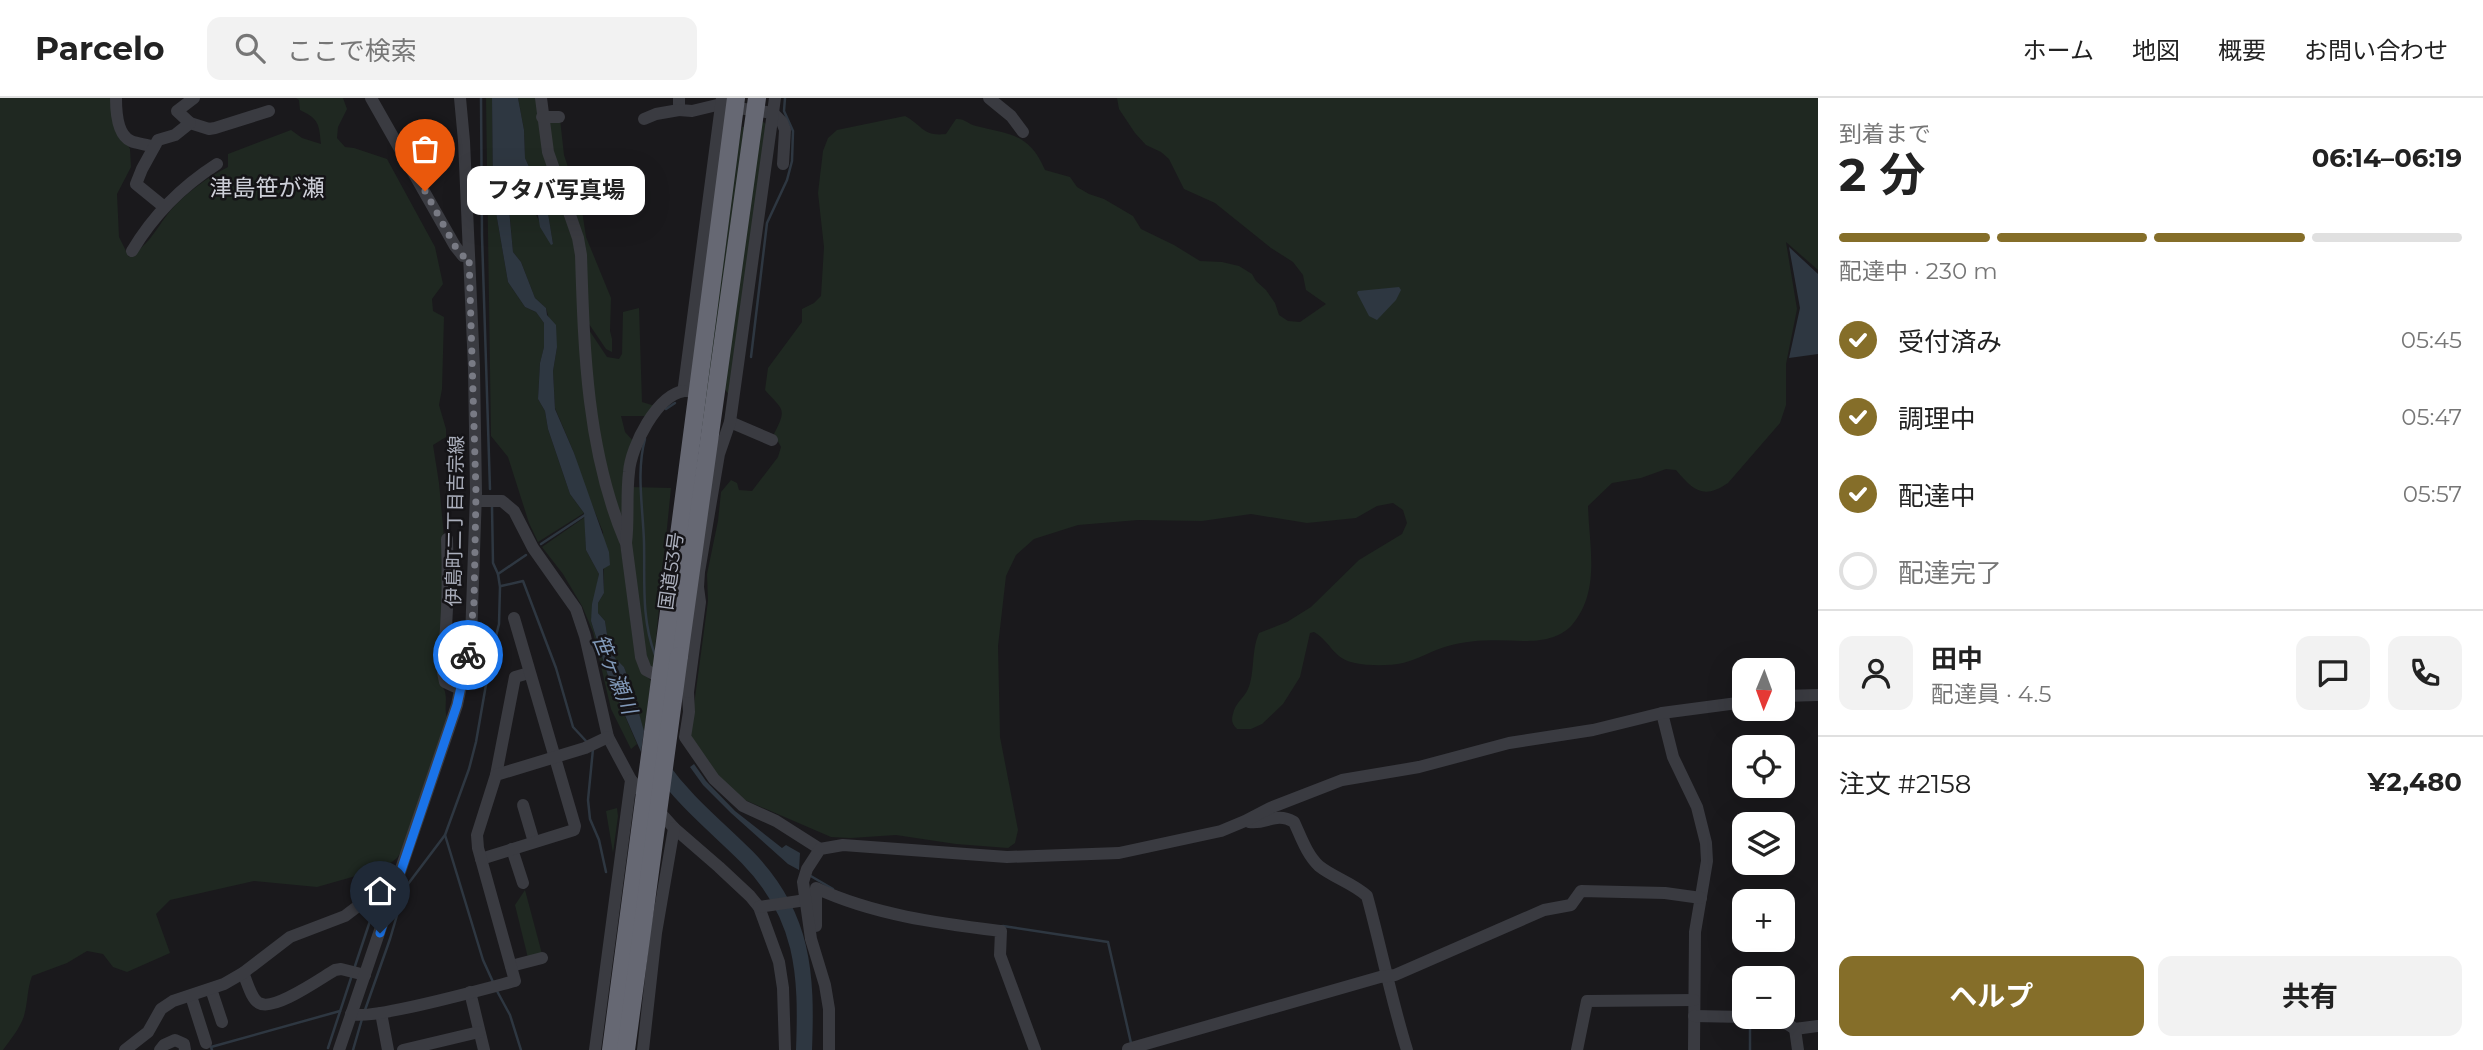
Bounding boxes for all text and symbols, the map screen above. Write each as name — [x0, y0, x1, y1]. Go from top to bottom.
search box — [207, 17, 697, 80]
text: Parcelo — [35, 28, 165, 68]
icon: search — [231, 29, 269, 67]
text: ここで検索 — [287, 35, 417, 67]
text: ホーム — [2023, 36, 2094, 65]
text: 地図 — [2132, 36, 2180, 65]
text: 概要 — [2218, 36, 2266, 65]
text: お問い合わせ — [2304, 36, 2448, 65]
pin — [395, 119, 455, 191]
text: 到着まで — [1839, 120, 1931, 148]
icon: bag — [406, 130, 444, 168]
text: 06:14–06:19 — [2312, 142, 2462, 174]
text: 2 分 — [1839, 146, 1925, 203]
callout: フタバ写真場 — [467, 166, 646, 216]
district label: 津島笹が瀬 — [210, 174, 325, 202]
text: フタバ写真場 — [487, 176, 625, 204]
text: 配達中 · 230 m — [1839, 257, 1998, 285]
icon: check — [1839, 321, 1877, 359]
text: 受付済み — [1898, 326, 2002, 358]
text: 05:45 — [2401, 326, 2462, 354]
icon: check — [1839, 398, 1877, 436]
text: 調理中 — [1898, 403, 1976, 435]
text: 05:47 — [2401, 403, 2462, 431]
street label: 伊島町二丁目吉宗線 — [442, 435, 468, 607]
icon: check — [1839, 475, 1877, 513]
text: 配達中 — [1898, 480, 1976, 512]
text: 05:57 — [2403, 480, 2462, 508]
street label: 国道53号 — [654, 531, 688, 611]
text: 配達完了 — [1898, 557, 2002, 589]
courier — [433, 620, 503, 690]
water label: 笹ヶ瀬川 — [588, 630, 643, 719]
icon: bike — [449, 636, 487, 674]
button: person — [1839, 636, 1913, 710]
button: chat — [2296, 636, 2370, 710]
button: phone — [2388, 636, 2462, 710]
text: 田中 — [1931, 643, 1983, 675]
north arrow — [1732, 658, 1796, 721]
map controls — [1732, 658, 1795, 1029]
text: 配達員 · 4.5 — [1931, 680, 2051, 708]
button: locate — [1732, 735, 1795, 798]
text: ¥2,480 — [2367, 766, 2462, 798]
text: 注文 #2158 — [1839, 768, 1971, 800]
button: layers — [1732, 812, 1795, 875]
pin — [350, 861, 410, 933]
icon: home — [361, 872, 399, 910]
button: + — [1732, 889, 1795, 952]
button: ヘルプ — [1839, 956, 2144, 1036]
button: 共有 — [2158, 956, 2462, 1036]
button: − — [1732, 966, 1795, 1029]

